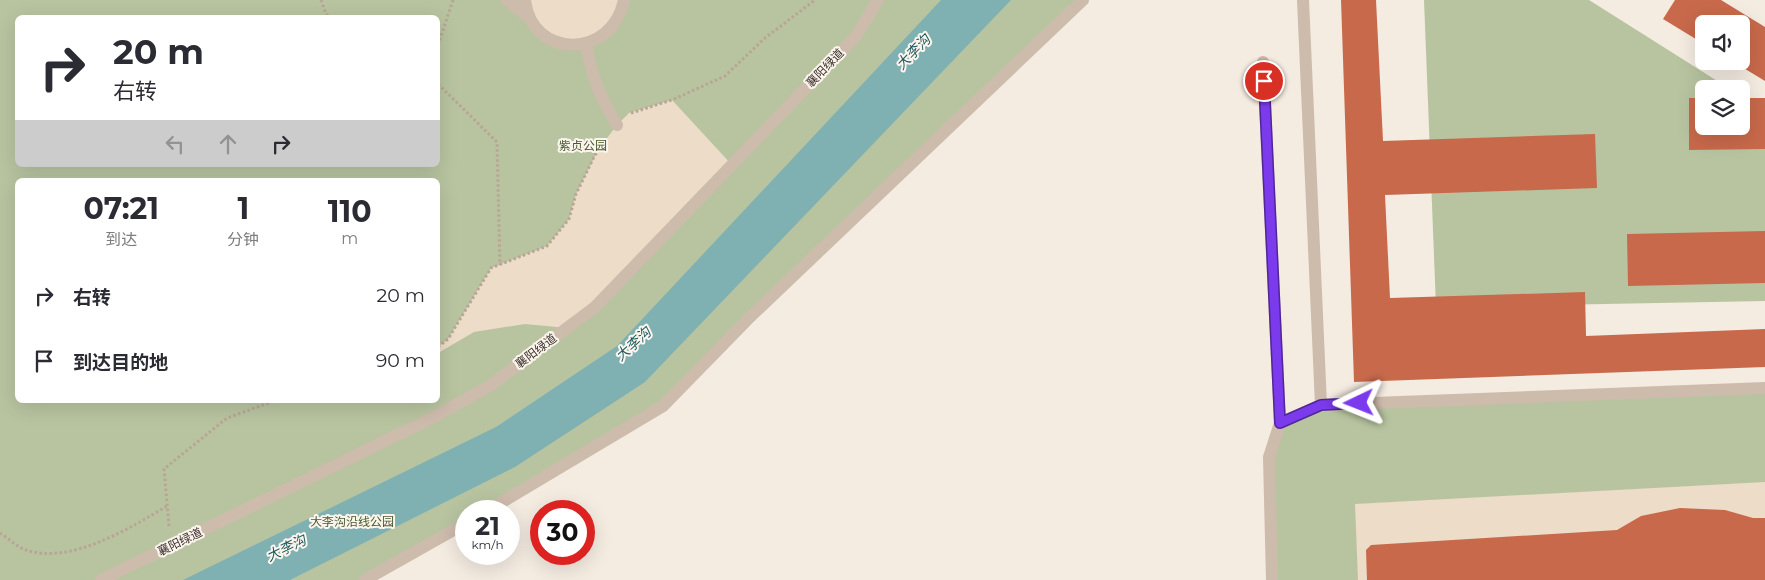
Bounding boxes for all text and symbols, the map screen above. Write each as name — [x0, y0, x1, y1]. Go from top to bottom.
map controls — [1695, 15, 1750, 135]
button: sound — [1695, 15, 1750, 70]
water label: 大李沟 — [892, 29, 935, 73]
text: 20 m — [113, 30, 204, 73]
icon: right — [30, 35, 95, 100]
street label: 襄阳绿道 — [803, 45, 847, 90]
pin — [1243, 60, 1285, 102]
icon: arrive — [1250, 67, 1278, 95]
text: 右转 — [113, 78, 157, 105]
button: layers — [1695, 80, 1750, 135]
icon: left — [161, 130, 189, 158]
icon: ahead — [214, 130, 242, 158]
icon: right — [267, 130, 295, 158]
park label: 紫贞公园 — [559, 138, 607, 153]
text: 07:21 — [83, 190, 159, 227]
text: 1 — [237, 190, 249, 227]
text: 110 — [328, 193, 372, 230]
text: m — [341, 229, 358, 248]
text: 到达 — [105, 230, 137, 249]
text: 分钟 — [227, 230, 259, 249]
icon: right — [30, 282, 58, 310]
text: 20 m — [377, 284, 425, 307]
text: 右转 — [73, 286, 111, 309]
water label: 大李沟 — [611, 322, 656, 365]
street label: 襄阳绿道 — [512, 330, 559, 371]
icon: arrive — [30, 347, 58, 375]
text: 90 m — [376, 349, 425, 372]
text: 到达目的地 — [73, 351, 168, 374]
position arrow — [1332, 376, 1384, 428]
speed limit sign: 30 — [530, 500, 595, 565]
text: 21 — [475, 511, 500, 541]
park label: 大李沟沿线公园 — [310, 514, 394, 529]
street label: 襄阳绿道 — [155, 524, 205, 559]
water label: 大李沟 — [263, 530, 311, 565]
text: km/h — [471, 537, 504, 552]

